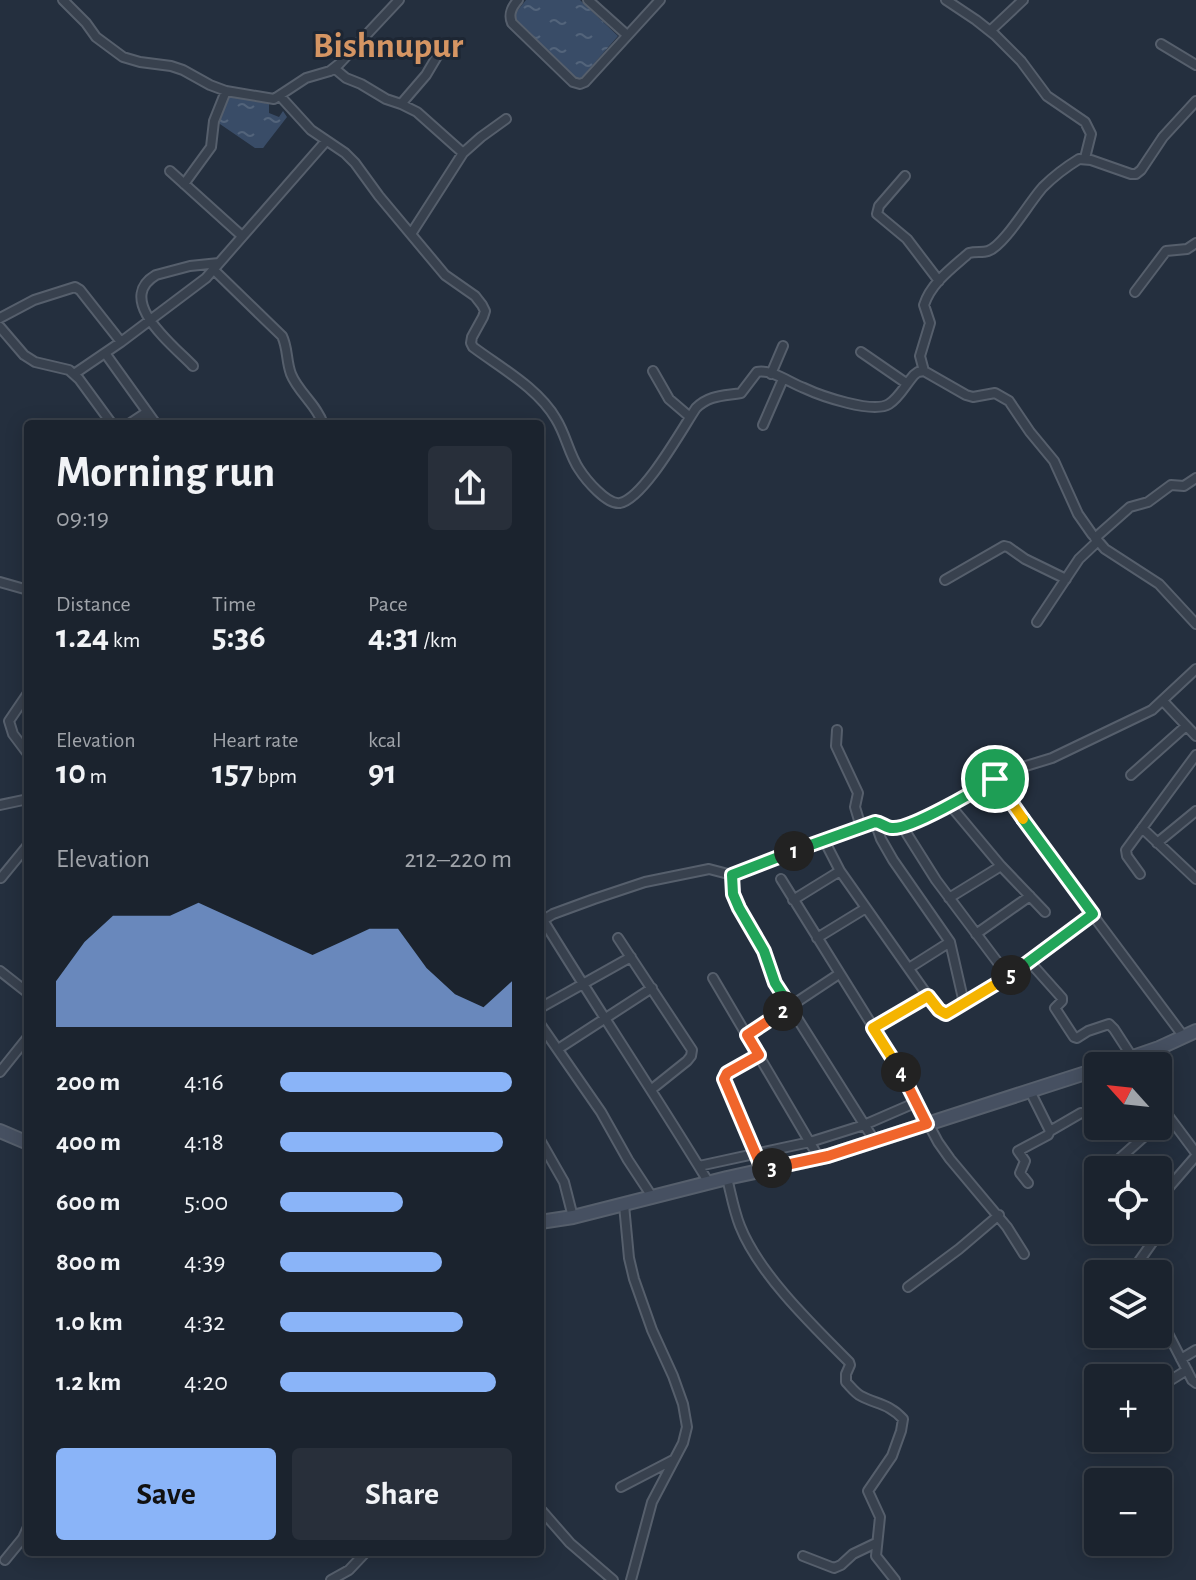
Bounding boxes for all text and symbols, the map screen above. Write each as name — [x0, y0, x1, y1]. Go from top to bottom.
district label: Bishnupur — [313, 28, 464, 64]
button: share — [428, 446, 512, 530]
text: Morning run — [56, 451, 275, 495]
text: 09:19 — [56, 505, 109, 531]
text: Distance — [56, 593, 131, 615]
text: Time — [212, 593, 256, 615]
text: Pace — [368, 593, 408, 615]
text: 1.24 — [56, 620, 109, 654]
text: 5:36 — [212, 620, 266, 654]
text: 4:31 — [368, 620, 420, 654]
text: km — [109, 629, 140, 651]
text: /km — [420, 629, 457, 651]
text: Elevation — [56, 729, 136, 751]
text: Heart rate — [212, 729, 298, 751]
text: kcal — [368, 729, 402, 751]
pin — [961, 745, 1029, 813]
text: 10 — [56, 756, 86, 790]
text: 157 — [212, 756, 254, 790]
text: 91 — [368, 756, 397, 790]
icon: arrive — [973, 757, 1017, 801]
text: m — [86, 765, 107, 787]
text: bpm — [254, 765, 297, 787]
pin: 1 — [774, 831, 814, 871]
text: 1 — [790, 840, 798, 862]
text: Elevation — [56, 846, 150, 872]
text: 212–220 m — [405, 846, 512, 872]
pin: 5 — [991, 955, 1031, 995]
text: 5 — [1006, 964, 1016, 986]
pin: 2 — [763, 991, 803, 1031]
text: 2 — [778, 1000, 788, 1022]
pin: 4 — [881, 1052, 921, 1092]
north arrow — [1084, 1052, 1172, 1140]
map controls — [1084, 1052, 1172, 1556]
text: 4 — [895, 1061, 907, 1083]
text: 200 m — [56, 1069, 120, 1095]
text: 4:16 — [184, 1069, 224, 1095]
text: 400 m — [56, 1129, 121, 1155]
text: 4:18 — [184, 1129, 224, 1155]
pin: 3 — [752, 1148, 792, 1188]
button: locate — [1084, 1156, 1172, 1244]
text: 3 — [767, 1157, 777, 1179]
text: 600 m — [56, 1189, 121, 1215]
text: 5:00 — [184, 1189, 228, 1215]
text: 800 m — [56, 1249, 121, 1275]
text: 4:39 — [184, 1249, 225, 1275]
button: layers — [1084, 1260, 1172, 1348]
text: 1.0 km — [56, 1309, 123, 1335]
text: 4:32 — [184, 1309, 225, 1335]
button: + — [1084, 1364, 1172, 1452]
text: 1.2 km — [56, 1369, 121, 1395]
text: 4:20 — [184, 1369, 228, 1395]
button: Save — [56, 1448, 276, 1540]
button: Share — [292, 1448, 512, 1540]
button: − — [1084, 1468, 1172, 1556]

